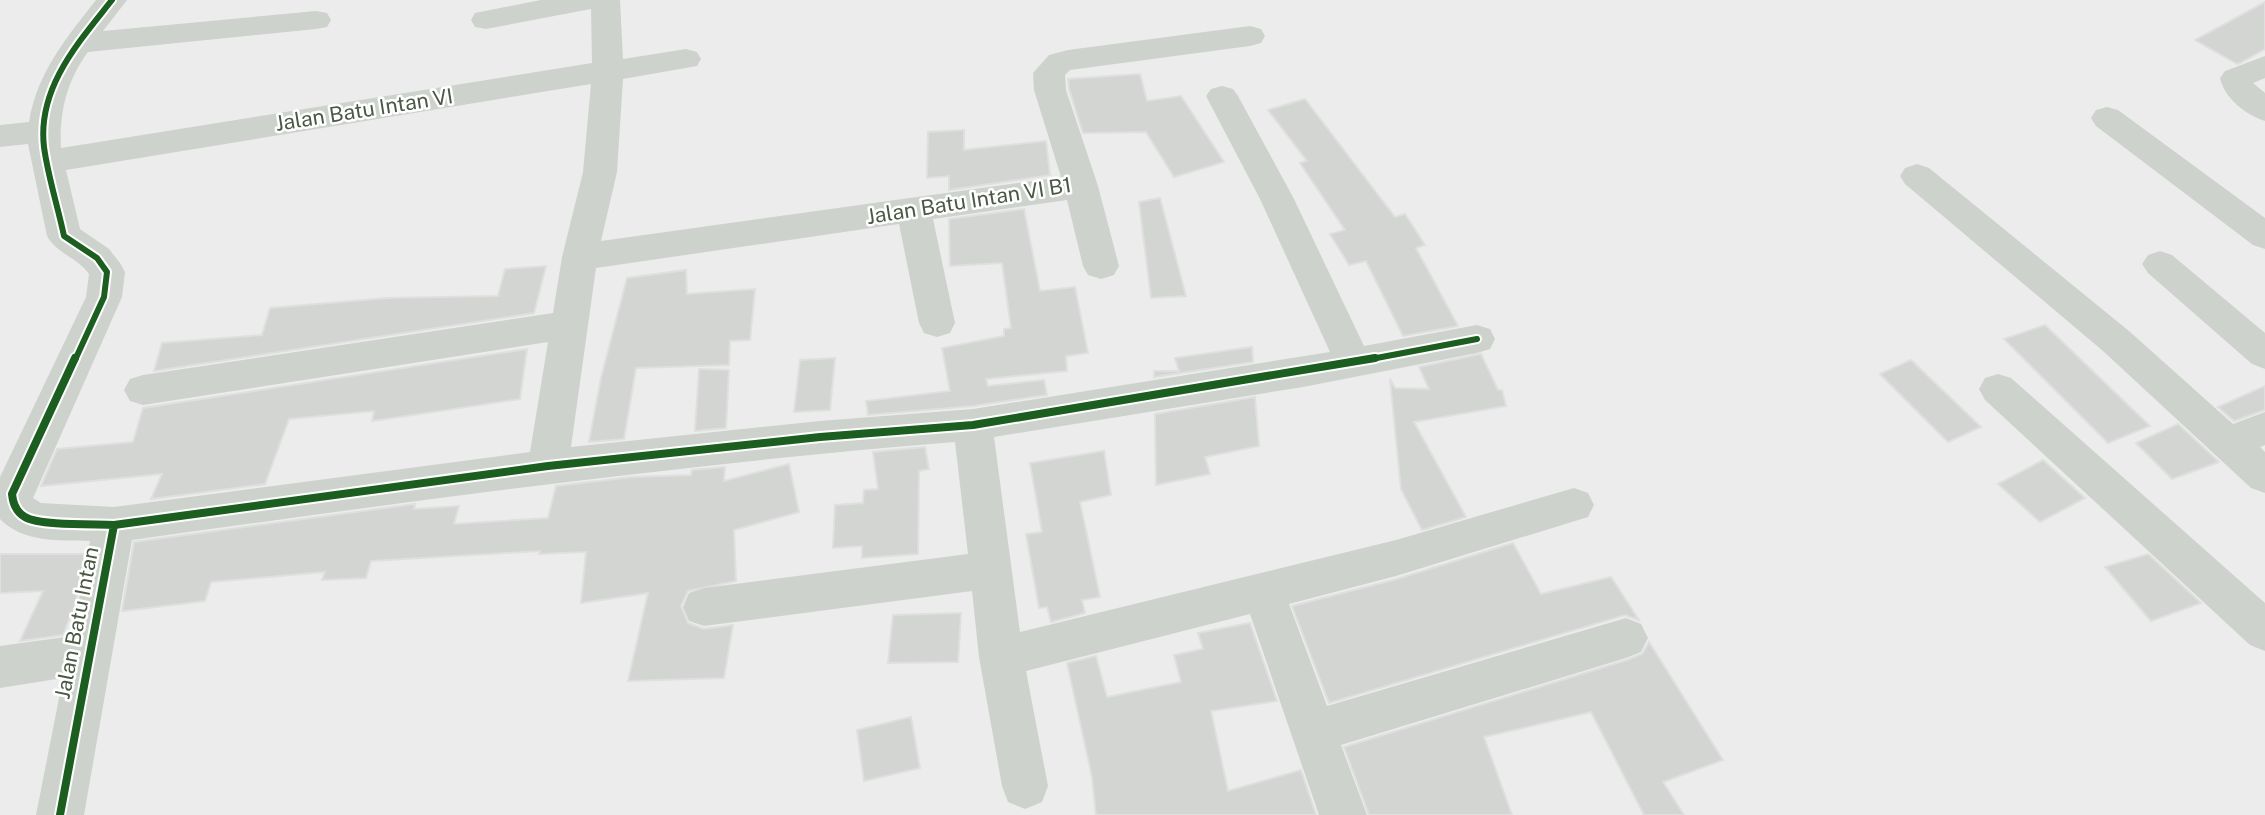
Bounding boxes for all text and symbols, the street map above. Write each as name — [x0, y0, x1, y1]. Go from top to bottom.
street label: Jalan Batu Intan VI — [273, 83, 455, 136]
street label: Jalan Batu Intan VI B1 — [865, 172, 1073, 229]
street label: Jalan Batu Intan — [49, 544, 104, 701]

